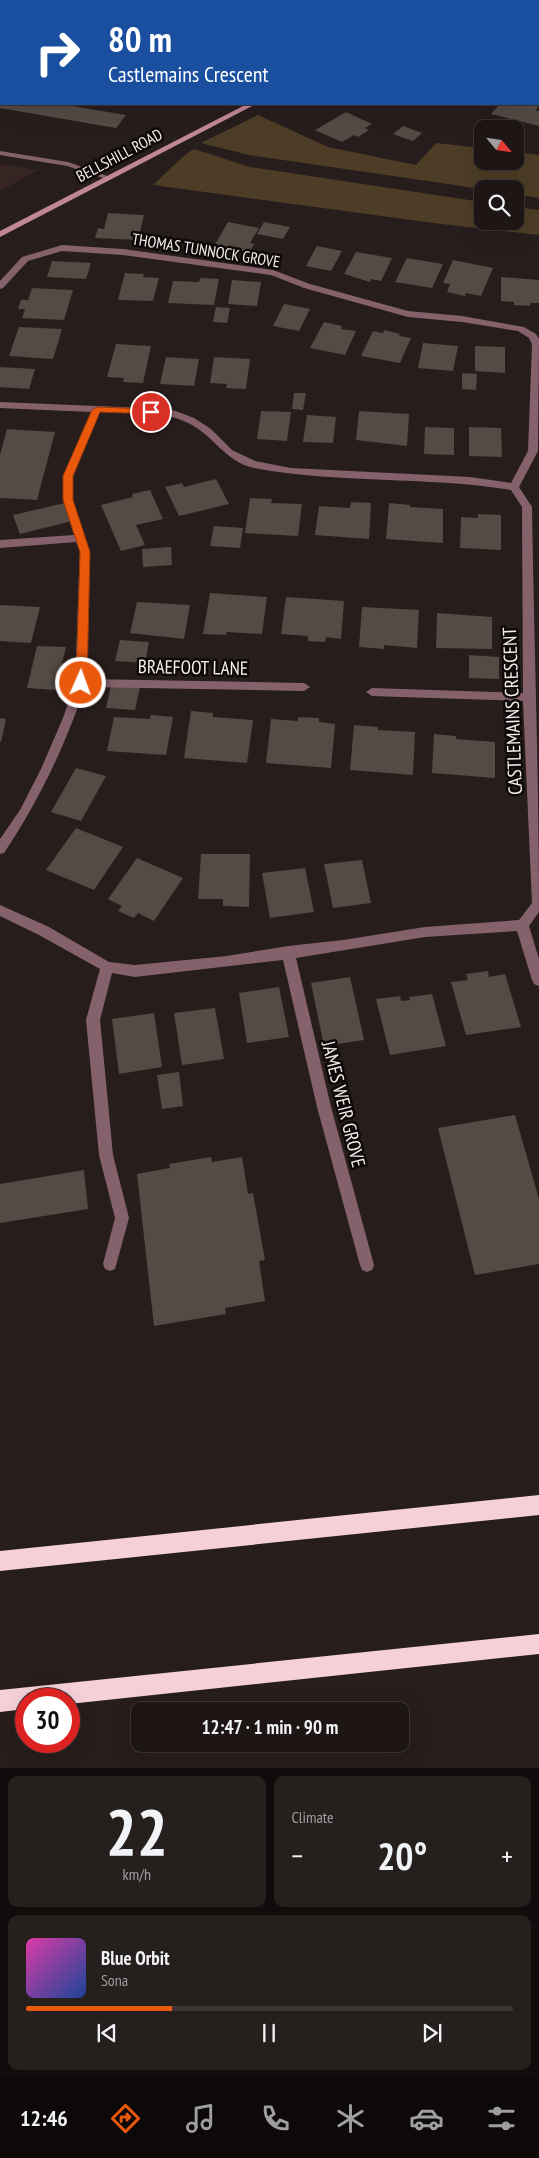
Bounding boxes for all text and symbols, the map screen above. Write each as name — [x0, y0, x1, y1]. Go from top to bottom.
text: 80 m — [108, 16, 172, 62]
icon: right — [25, 20, 90, 85]
text: Castlemains Crescent — [108, 60, 269, 88]
north arrow — [474, 120, 524, 170]
map controls — [474, 120, 524, 230]
street label: BELLSHILL ROAD — [73, 124, 165, 186]
button: search — [474, 180, 524, 230]
street label: THOMAS TUNNOCK GROVE — [131, 228, 282, 272]
pin — [130, 391, 172, 433]
icon: arrive — [137, 398, 165, 426]
street label: CASTLEMAINS CRESCENT — [497, 626, 527, 795]
street label: BRAEFOOT LANE — [138, 654, 248, 680]
position arrow — [54, 656, 106, 708]
street label: JAMES WEIR GROVE — [317, 1038, 371, 1170]
speed limit sign: 30 — [15, 1688, 80, 1753]
text: 12:47 · 1 min · 90 m — [202, 1715, 338, 1739]
text: 22 — [106, 1789, 168, 1873]
text: Climate — [292, 1807, 334, 1827]
text: 20° — [377, 1831, 427, 1880]
text: − — [292, 1837, 303, 1874]
text: + — [501, 1837, 513, 1874]
text: km/h — [123, 1864, 151, 1884]
text: Blue Orbit — [101, 1946, 170, 1970]
text: Sona — [101, 1970, 128, 1990]
icon: previous — [93, 2019, 121, 2047]
icon: pause — [255, 2019, 283, 2047]
icon: next — [418, 2019, 446, 2047]
icon: directions — [108, 2101, 143, 2136]
icon: music — [183, 2101, 218, 2136]
icon: phone — [258, 2101, 293, 2136]
icon: climate — [333, 2101, 368, 2136]
icon: car — [409, 2101, 444, 2136]
icon: filters — [484, 2101, 519, 2136]
text: 12:46 — [20, 2104, 68, 2132]

